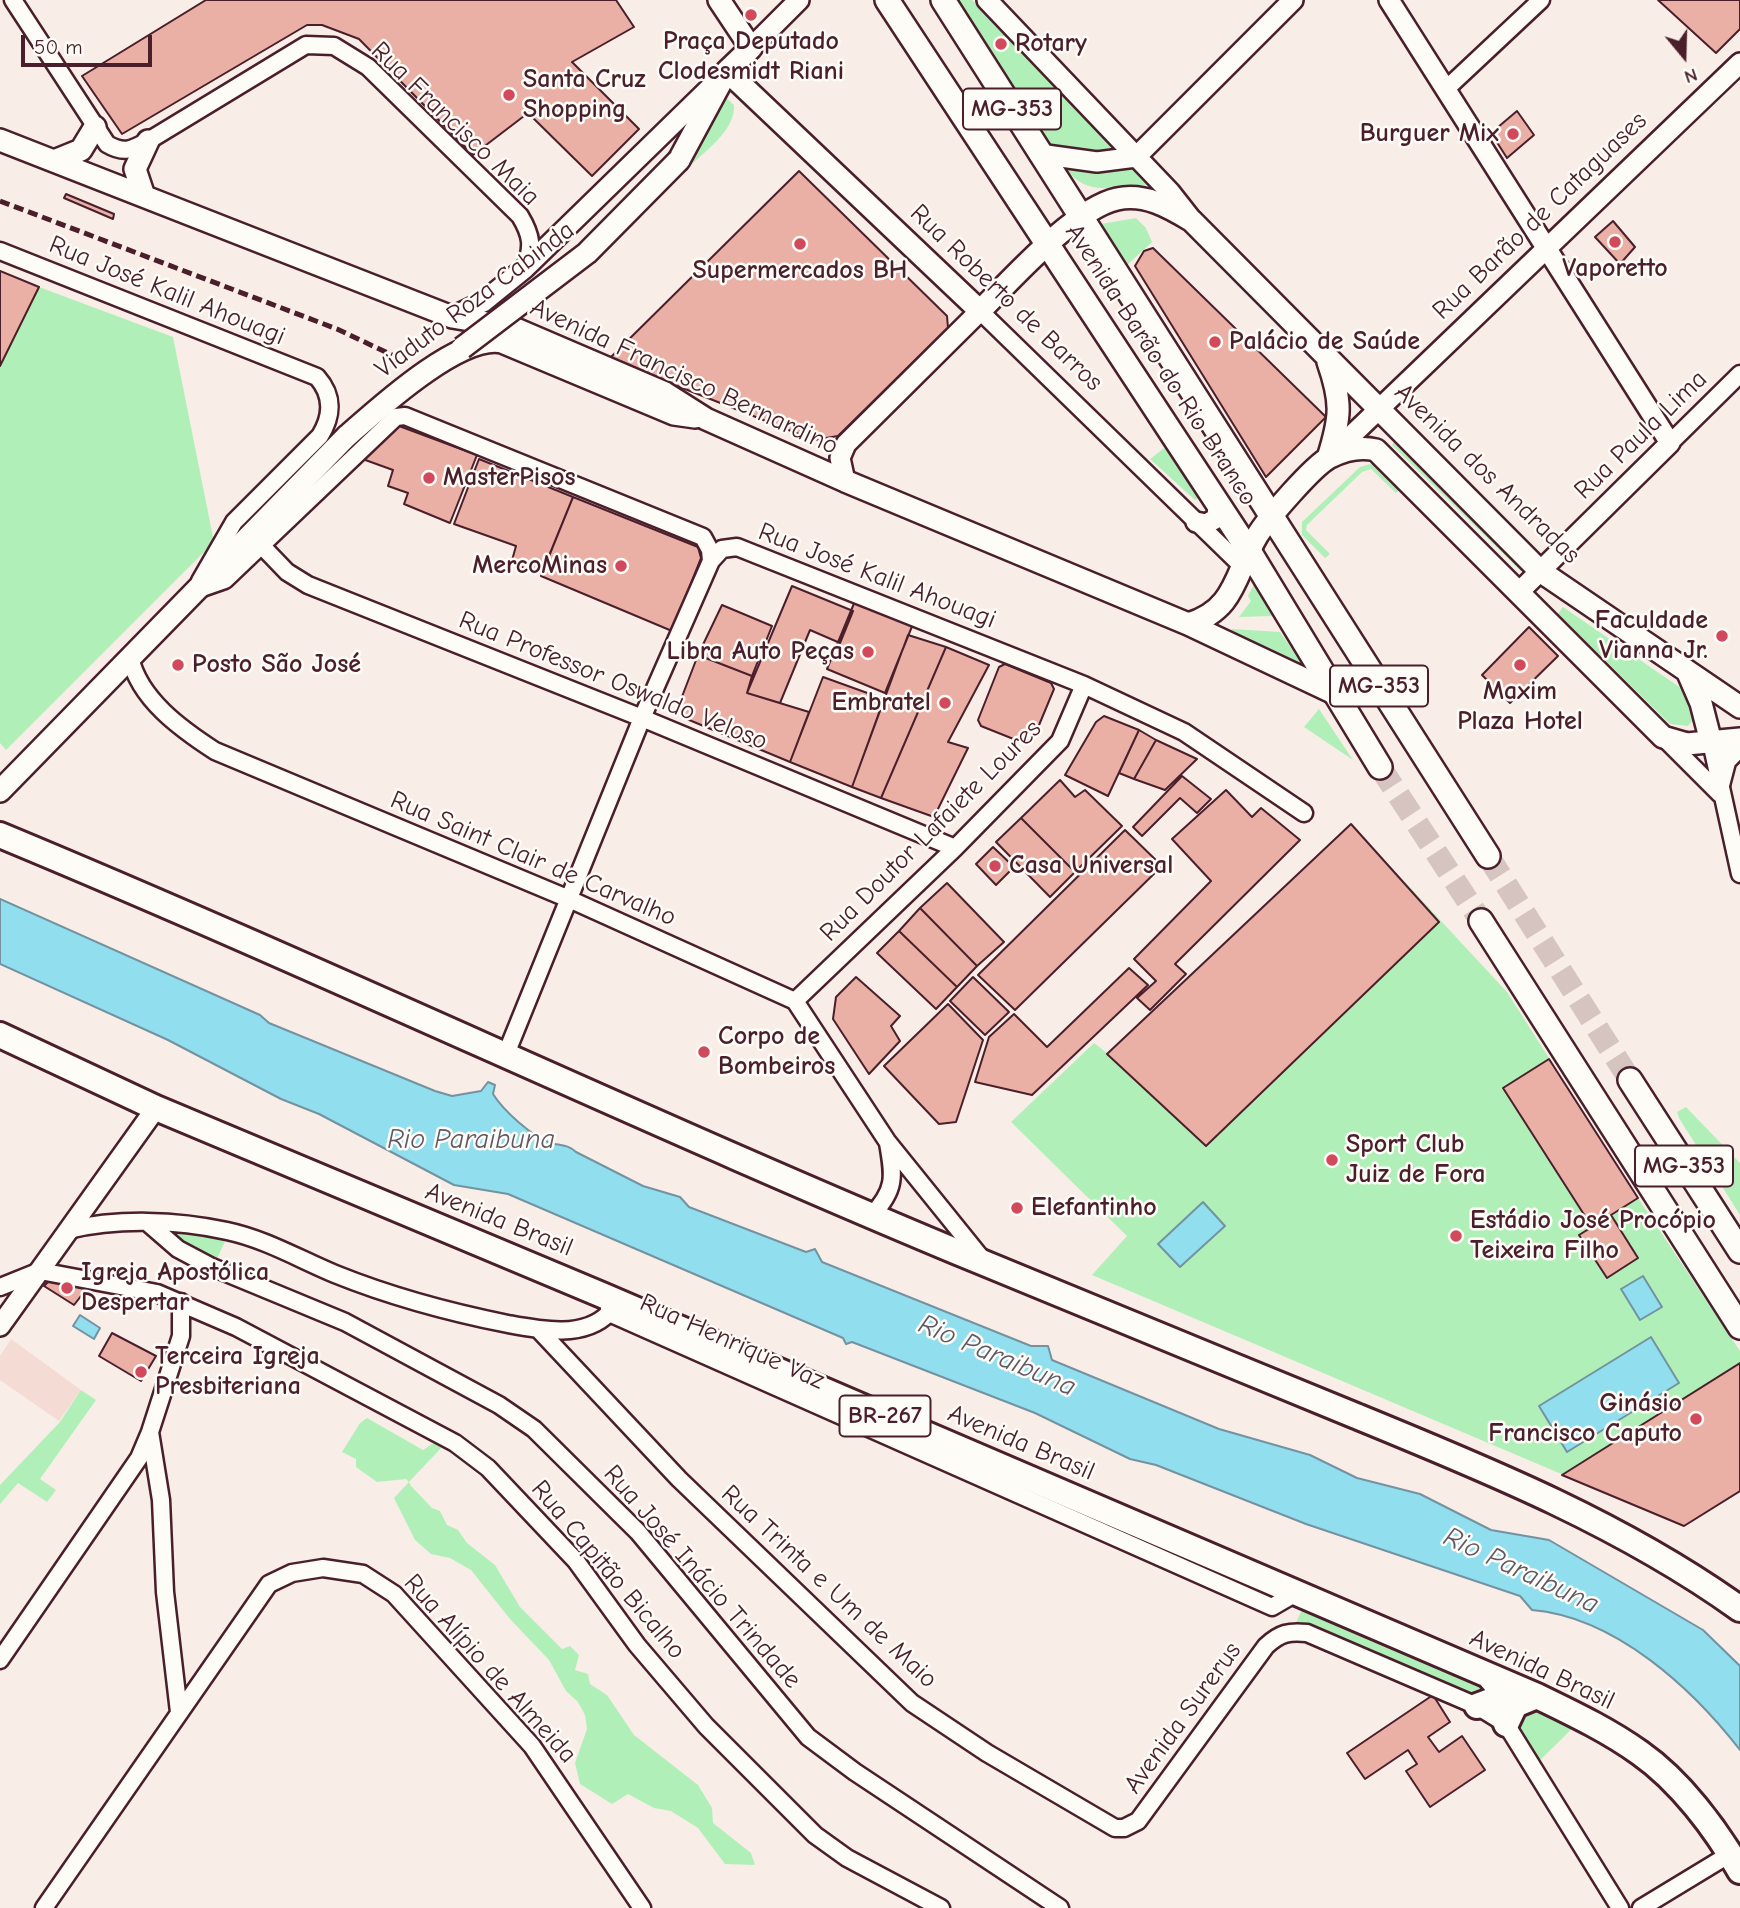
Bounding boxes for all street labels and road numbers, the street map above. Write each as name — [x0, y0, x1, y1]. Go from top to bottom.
street label: Rua Francisco Maia — [364, 36, 546, 212]
road number: MG-353 — [963, 88, 1061, 130]
street label: Rua Barão de Cataguases — [1426, 105, 1654, 327]
street label: Rua Roberto de Barros — [903, 198, 1109, 398]
street label: Viaduto Roza Cabinda — [369, 215, 581, 385]
street label: Avenida Barão do Rio Branco — [1058, 218, 1264, 512]
street label: Rua José Kalil Ahouagi — [44, 229, 290, 353]
street label: Avenida Francisco Bernardino — [525, 292, 843, 462]
street label: Rua Paula Lima — [1568, 364, 1714, 506]
street label: Avenida dos Andradas — [1388, 377, 1586, 571]
street label: Rua José Kalil Ahouagi — [754, 516, 1000, 636]
street label: Rua Professor Oswaldo Veloso — [454, 605, 772, 757]
road number: MG-353 — [1330, 666, 1428, 706]
street label: Rua Doutor Lafaiete Loures — [814, 714, 1048, 948]
street label: Rua Saint Clair de Carvalho — [385, 785, 681, 933]
road number: MG-353 — [1635, 1146, 1733, 1186]
street label: Avenida Brasil — [421, 1176, 577, 1264]
street label: Rua Henrique Vaz — [635, 1287, 829, 1397]
road number: BR-267 — [840, 1396, 931, 1436]
street label: Avenida Brasil — [943, 1398, 1099, 1488]
street label: Rua José Inácio Trindade — [596, 1459, 808, 1695]
street label: Rua Capitão Bicalho — [524, 1474, 692, 1666]
street label: Rua Trinta e Um de Maio — [714, 1479, 944, 1695]
street label: Rua Alípio de Almeida — [397, 1568, 583, 1770]
street label: Avenida Brasil — [1465, 1623, 1619, 1717]
street label: Avenida Surerus — [1118, 1636, 1248, 1800]

